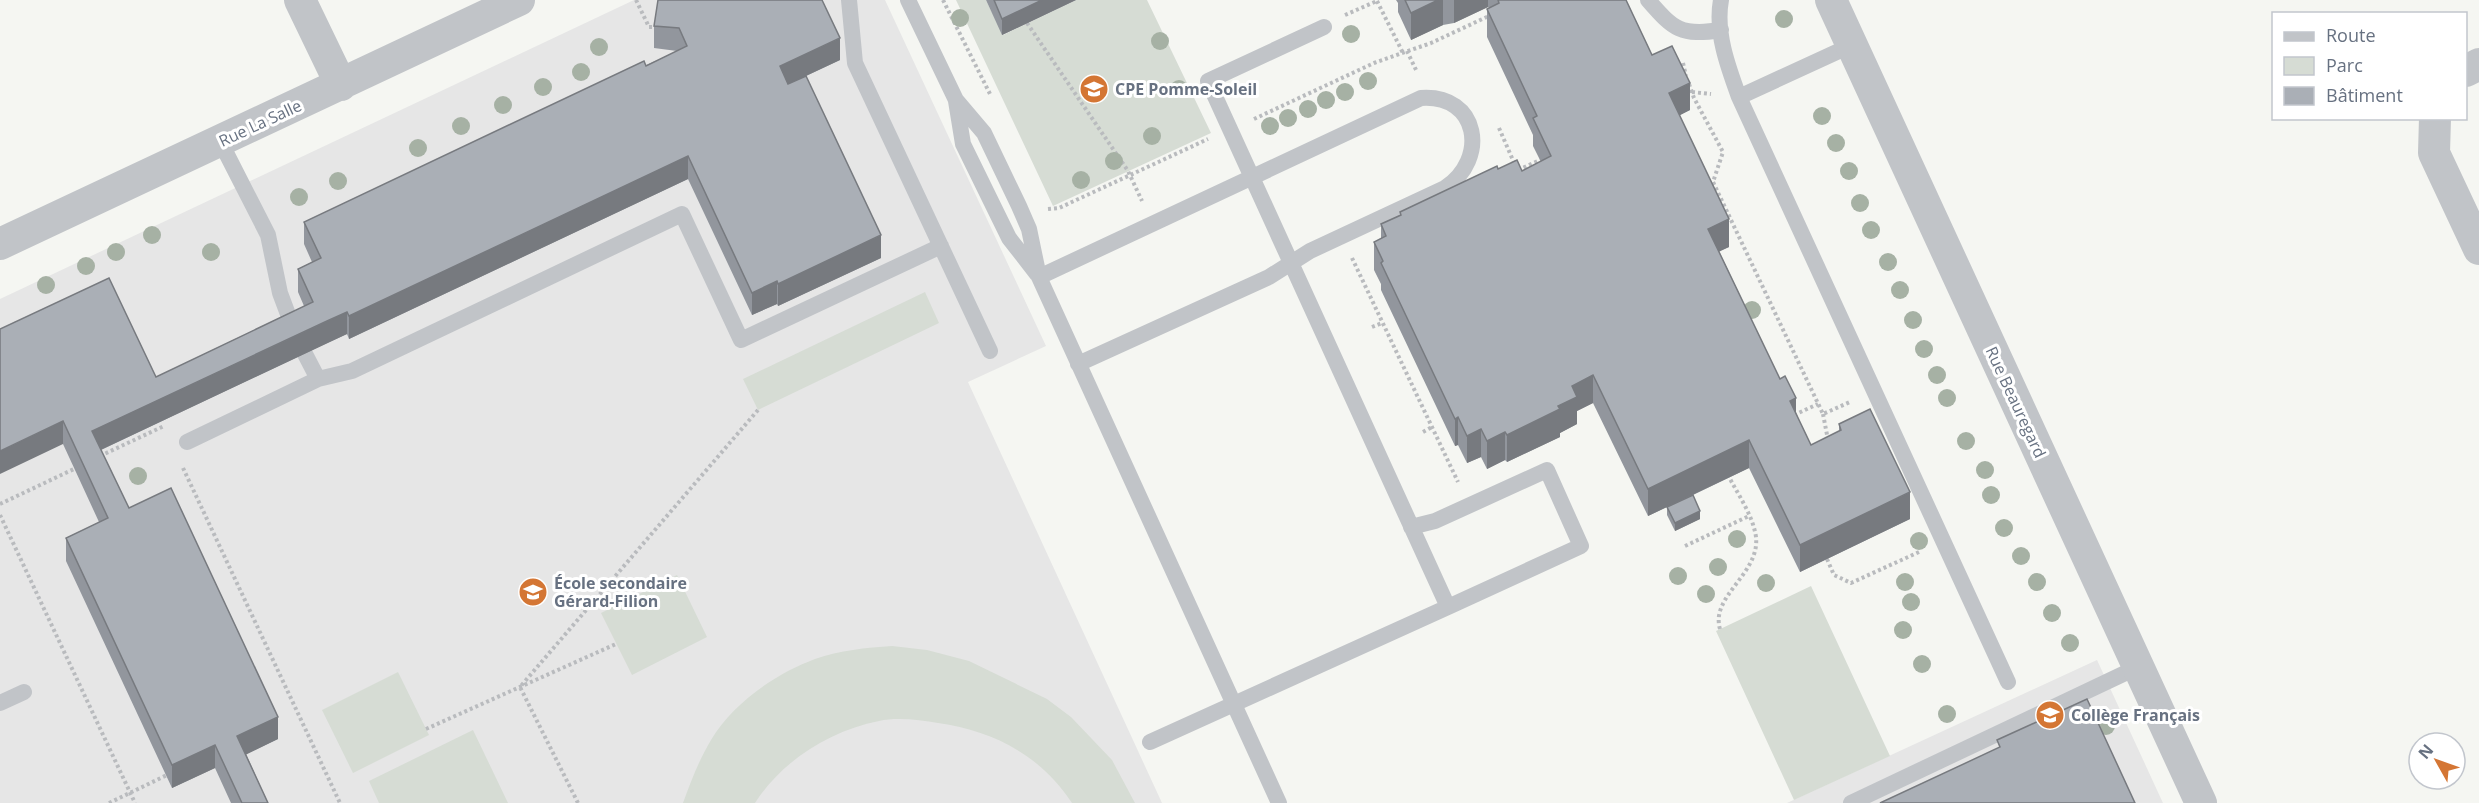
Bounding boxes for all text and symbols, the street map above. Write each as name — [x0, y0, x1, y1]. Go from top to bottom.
legend — [2272, 12, 2467, 120]
text: Route — [2326, 23, 2376, 47]
text: Parc — [2326, 53, 2363, 77]
school or university icon: CPE Pomme-Soleil — [1078, 73, 1110, 105]
place label: CPE Pomme-Soleil — [1115, 78, 1257, 100]
text: Bâtiment — [2326, 83, 2403, 107]
street label: Rue La Salle — [215, 94, 305, 152]
street label: Rue Beauregard — [1981, 343, 2051, 461]
place label: École secondaire Gérard-Filion — [554, 572, 687, 612]
school or university icon: École secondaire Gérard-Filion — [517, 576, 549, 608]
school or university icon: Collège Français — [2034, 699, 2066, 731]
place label: Collège Français — [2071, 704, 2200, 726]
north arrow — [2407, 731, 2467, 791]
text: N — [2413, 739, 2438, 763]

